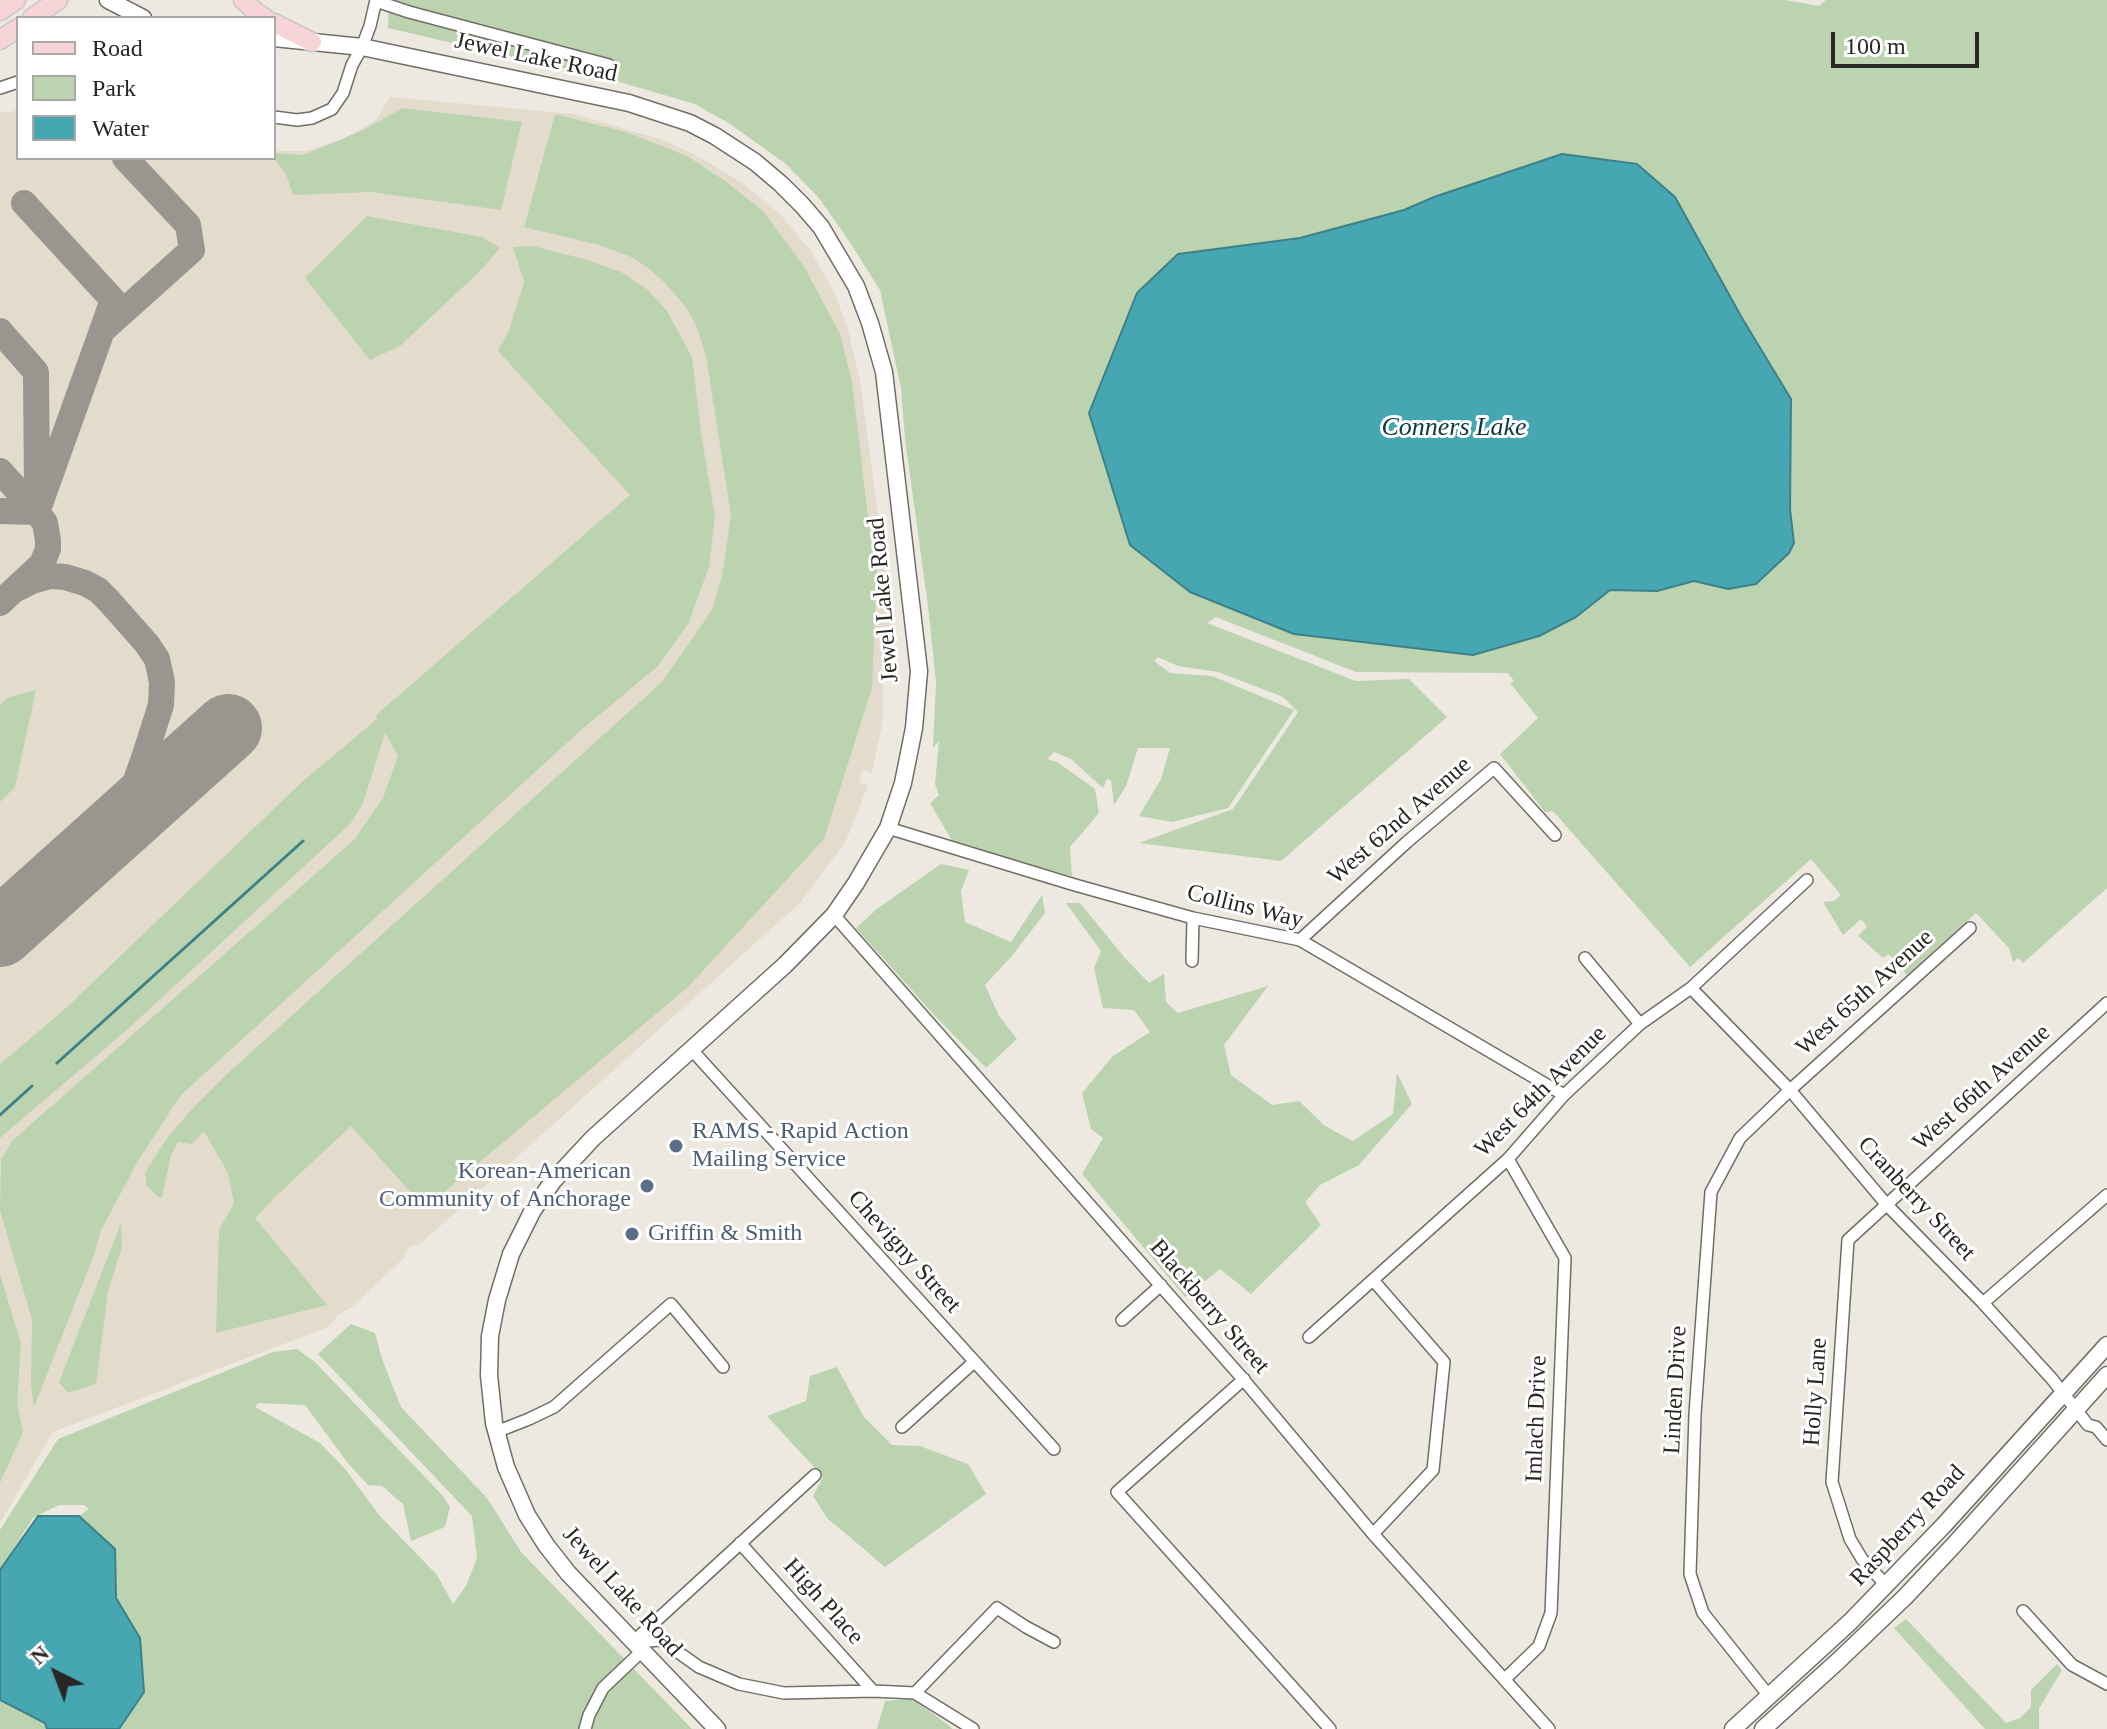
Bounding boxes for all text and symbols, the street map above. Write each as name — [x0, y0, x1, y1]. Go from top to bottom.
legend — [16, 16, 276, 160]
scale bar — [1835, 16, 1983, 66]
street label: Jewel Lake Road — [452, 27, 620, 89]
text: 100 m — [1845, 33, 1906, 59]
text: Road — [92, 35, 143, 61]
text: Park — [92, 75, 136, 101]
text: Water — [92, 115, 149, 141]
water label: Conners Lake — [1381, 412, 1527, 444]
street label: Jewel Lake Road — [862, 516, 906, 684]
street label: West 62nd Avenue — [1323, 751, 1477, 891]
street label: Collins Way — [1184, 879, 1306, 935]
street label: West 65th Avenue — [1790, 924, 1940, 1062]
street label: West 66th Avenue — [1907, 1019, 2057, 1157]
street label: West 64th Avenue — [1469, 1020, 1613, 1164]
place label: RAMS - Rapid Action Mailing Service — [692, 1118, 909, 1174]
street label: Cranberry Street — [1851, 1131, 1981, 1267]
marker: RAMS - Rapid Action Mailing Service — [667, 1137, 685, 1155]
place label: Korean-American Community of Anchorage — [379, 1158, 631, 1214]
marker: Korean-American Community of Anchorage — [638, 1177, 656, 1195]
street label: Chevigny Street — [841, 1185, 967, 1319]
place label: Griffin & Smith — [648, 1220, 802, 1248]
marker: Griffin & Smith — [623, 1225, 641, 1243]
street label: Blackberry Street — [1143, 1234, 1275, 1380]
street label: Linden Drive — [1658, 1325, 1694, 1455]
street label: Holly Lane — [1798, 1337, 1834, 1447]
street label: Imlach Drive — [1520, 1355, 1554, 1483]
street label: Raspberry Road — [1845, 1459, 1971, 1593]
street label: Jewel Lake Road — [556, 1521, 688, 1663]
street label: High Place — [777, 1553, 869, 1651]
north arrow — [16, 1633, 96, 1713]
text: N — [25, 1640, 54, 1669]

